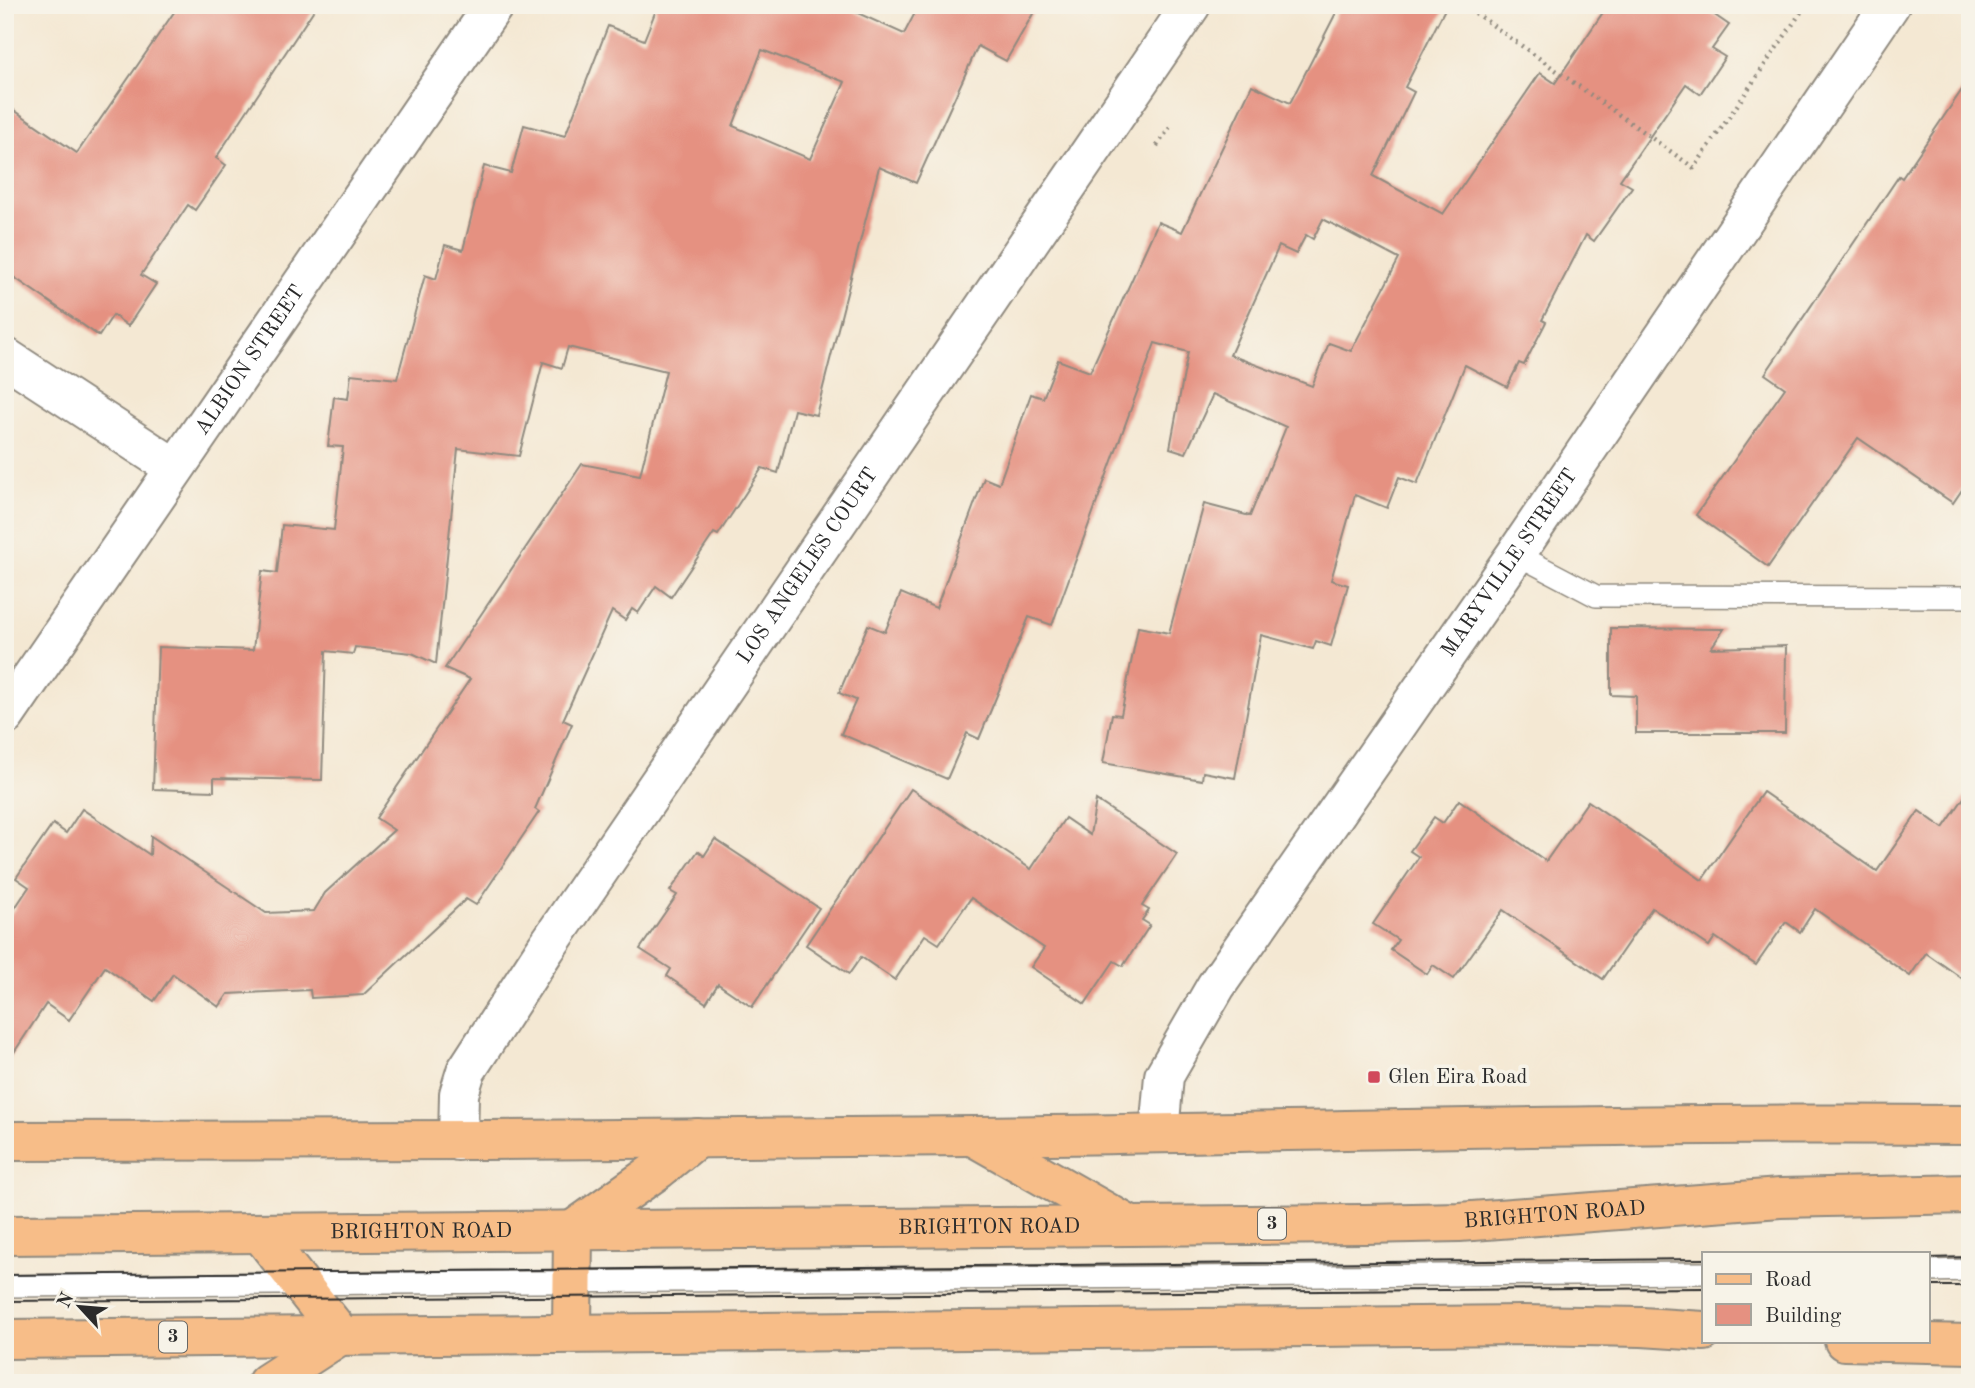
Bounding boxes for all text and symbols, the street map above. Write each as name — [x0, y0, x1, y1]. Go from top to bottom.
street label: ALBION STREET — [191, 281, 309, 439]
street label: LOS ANGELES COURT — [733, 464, 882, 667]
street label: MARYVILLE STREET — [1437, 465, 1581, 661]
place label: Glen Eira Road — [1388, 1067, 1528, 1088]
marker: Glen Eira Road — [1366, 1069, 1382, 1085]
street label: BRIGHTON ROAD — [1463, 1198, 1646, 1232]
road number: 3 — [1258, 1208, 1286, 1240]
street label: BRIGHTON ROAD — [898, 1216, 1080, 1238]
street label: BRIGHTON ROAD — [330, 1220, 512, 1243]
legend — [1702, 1252, 1930, 1342]
text: Road — [1765, 1270, 1812, 1291]
north arrow — [46, 1272, 116, 1342]
text: N — [55, 1290, 79, 1311]
text: Building — [1765, 1306, 1842, 1327]
road number: 3 — [159, 1322, 187, 1352]

